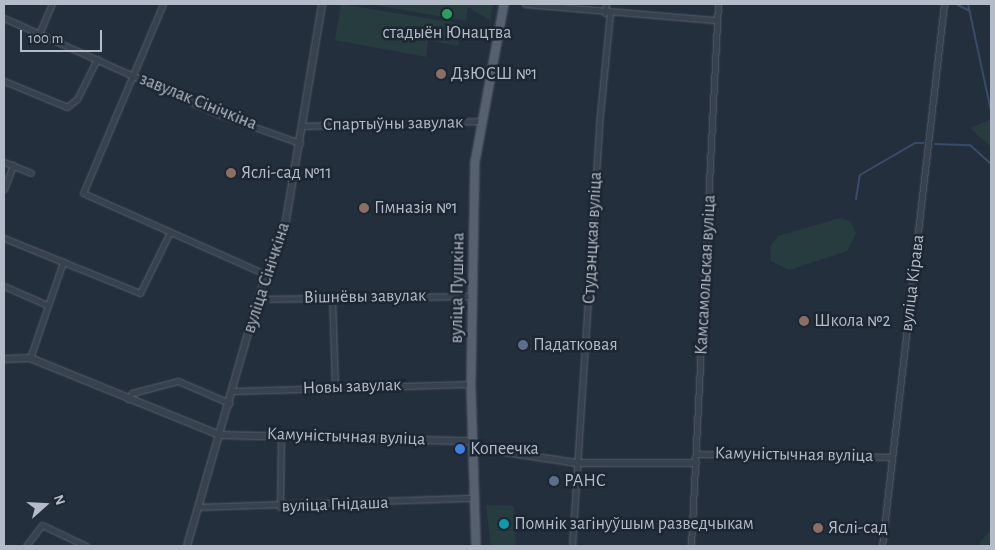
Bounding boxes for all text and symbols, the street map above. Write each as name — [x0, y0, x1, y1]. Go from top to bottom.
marker: стадыён Юнацтва — [441, 8, 453, 20]
scale bar — [22, 20, 105, 52]
place label: стадыён Юнацтва — [383, 22, 511, 44]
text: 100 m — [28, 31, 63, 46]
place label: ДзЮСШ №1 — [451, 63, 537, 85]
marker: ДзЮСШ №1 — [435, 68, 447, 80]
street label: завулак Сінічкіна — [136, 69, 260, 135]
street label: Спартыўны завулак — [323, 112, 463, 136]
place label: Яслі-сад №11 — [241, 162, 332, 184]
marker: Яслі-сад №11 — [225, 167, 237, 179]
street label: Студэнцкая вуліца — [579, 171, 607, 305]
street label: Камсамольская вуліца — [691, 194, 721, 356]
place label: Гімназія №1 — [374, 197, 458, 219]
marker: Гімназія №1 — [358, 202, 370, 214]
street label: вуліца Сінічкіна — [239, 220, 295, 336]
street label: вуліца Пушкіна — [446, 232, 470, 344]
street label: вуліца Кірава — [896, 233, 930, 333]
street label: Вішнёвы завулак — [304, 285, 426, 309]
place label: Школа №2 — [814, 310, 891, 332]
marker: Школа №2 — [798, 315, 810, 327]
place label: Падатковая — [533, 334, 618, 356]
marker: Падатковая — [517, 339, 529, 351]
street label: Новы завулак — [302, 374, 402, 400]
street label: Камуністычная вуліца — [266, 423, 426, 451]
place label: Копеечка — [470, 438, 539, 460]
marker: Копеечка — [454, 443, 466, 455]
street label: Камуністычная вуліца — [714, 443, 874, 467]
place label: РАНС — [564, 470, 606, 492]
marker: РАНС — [548, 475, 560, 487]
north arrow — [20, 480, 70, 530]
street label: вуліца Гнідаша — [281, 492, 389, 518]
text: N — [51, 493, 67, 507]
place label: Помнік загінуўшым разведчыкам — [514, 513, 754, 535]
place label: Яслі-сад — [828, 517, 888, 539]
marker: Помнік загінуўшым разведчыкам — [498, 518, 510, 530]
marker: Яслі-сад — [812, 522, 824, 534]

